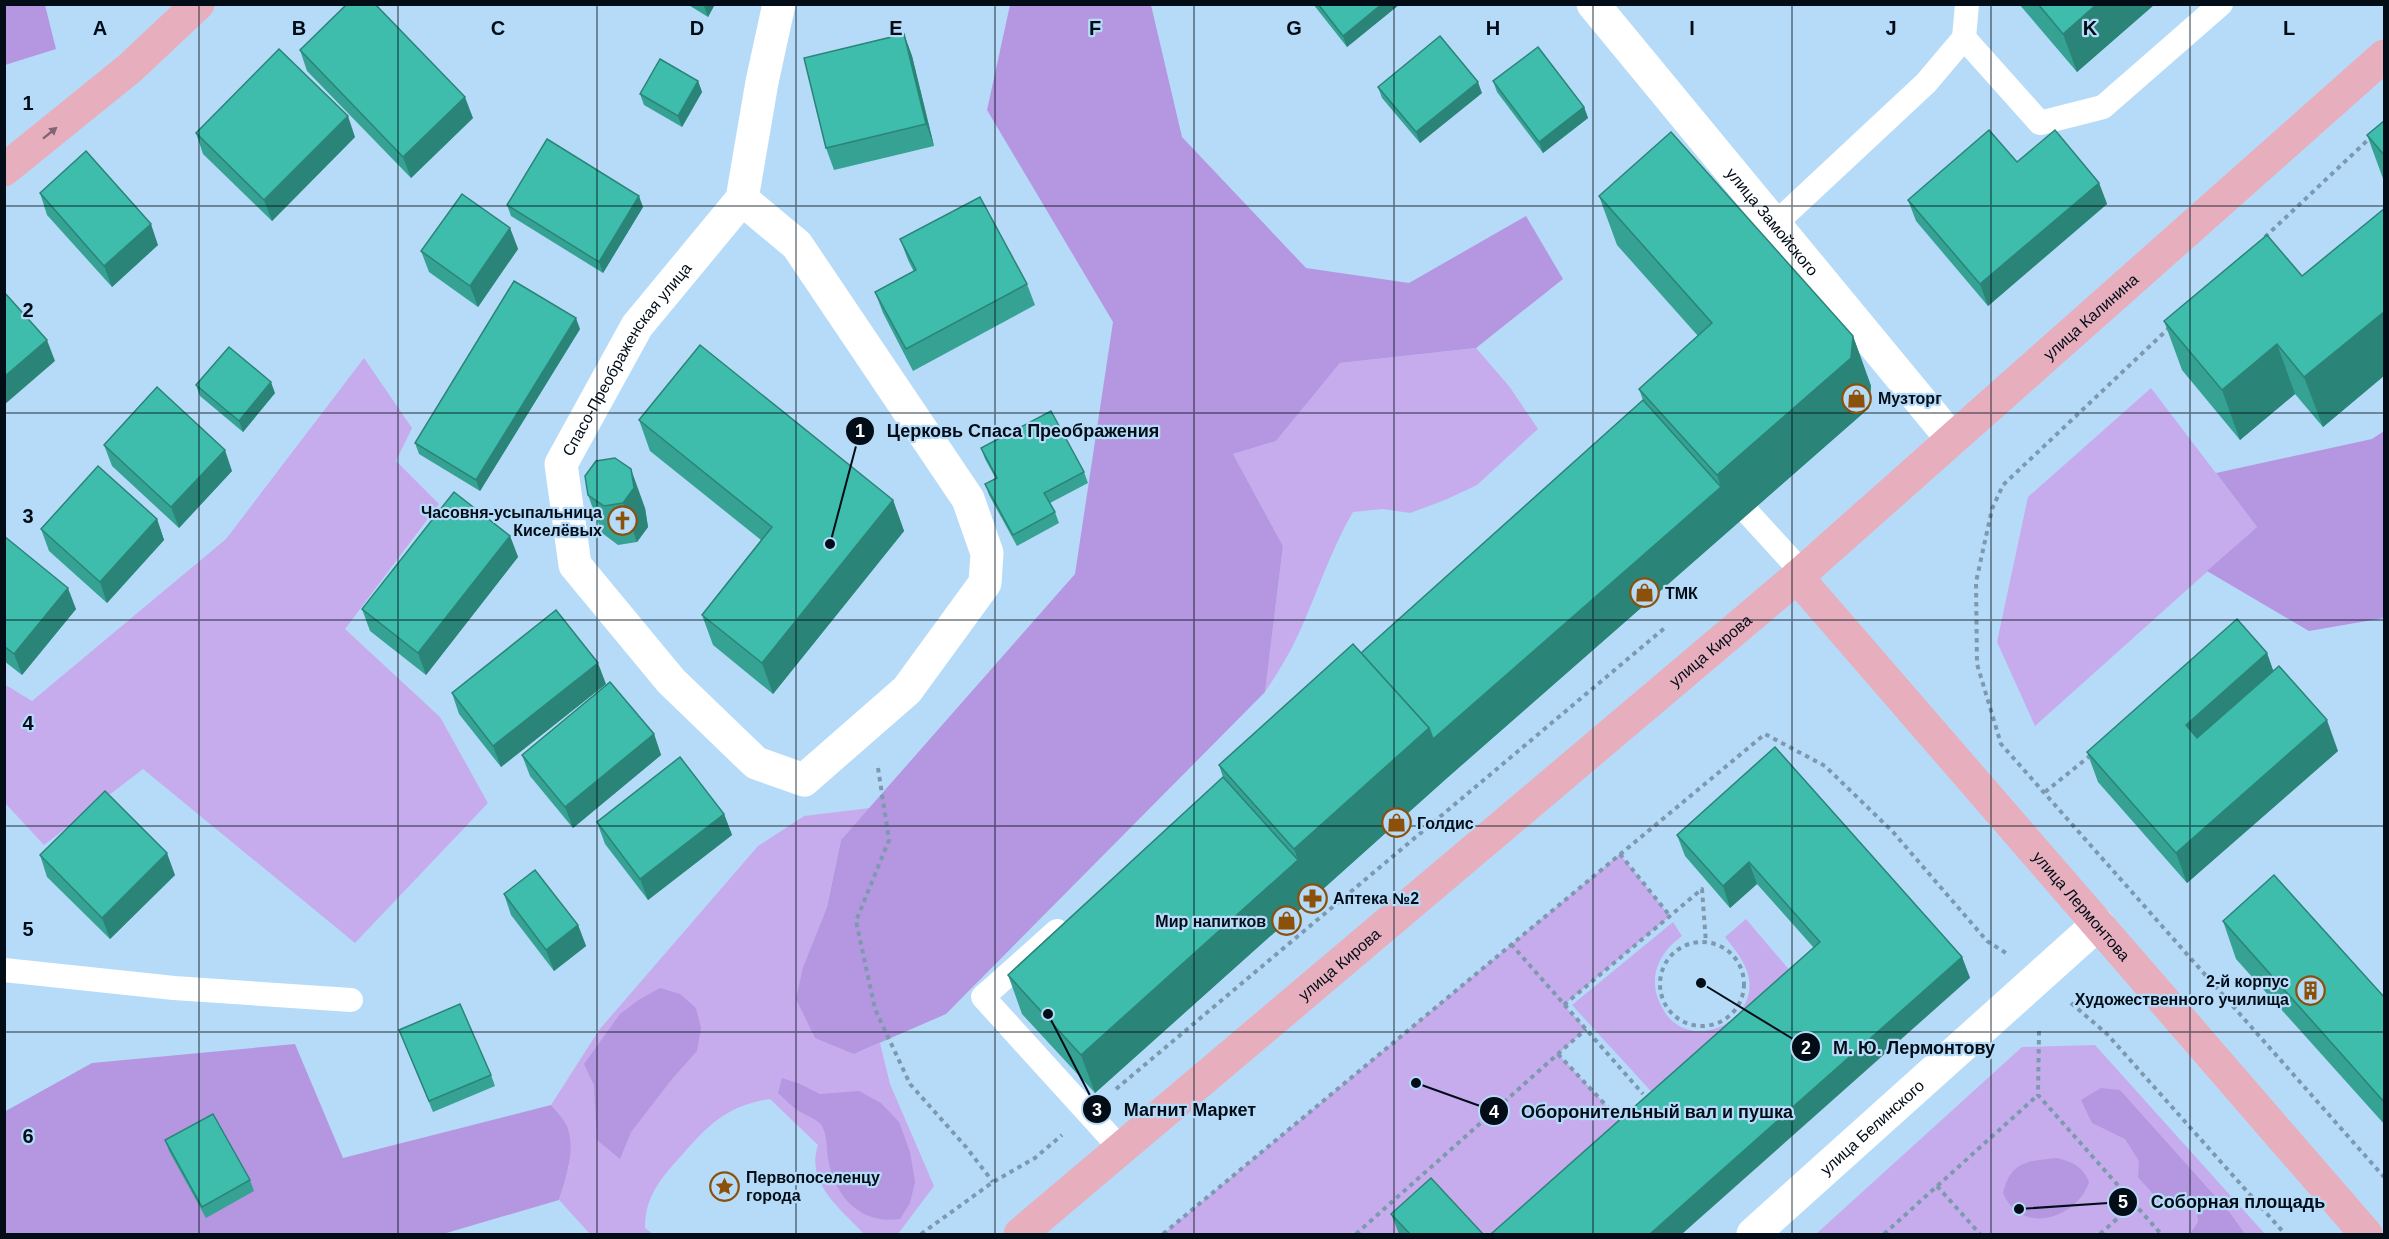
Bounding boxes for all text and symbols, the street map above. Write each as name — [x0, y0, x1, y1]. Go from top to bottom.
text: A — [93, 17, 107, 39]
text: B — [292, 17, 306, 39]
text: C — [491, 17, 505, 39]
text: D — [690, 17, 704, 39]
text: E — [889, 17, 903, 39]
text: F — [1089, 17, 1101, 39]
text: G — [1286, 17, 1302, 39]
text: H — [1486, 17, 1500, 39]
text: I — [1689, 17, 1695, 39]
text: J — [1885, 17, 1897, 39]
text: K — [2083, 17, 2098, 39]
text: L — [2283, 17, 2295, 39]
text: 1 — [22, 92, 34, 114]
one-way arrow — [42, 127, 57, 140]
street label: улица Замойского — [1723, 165, 1821, 279]
street label: Спасо-Преображенская улица — [559, 259, 695, 459]
street label: улица Калинина — [2040, 270, 2142, 363]
text: 2 — [22, 299, 34, 321]
shop icon: Музторг — [1841, 382, 1873, 414]
place label: Музторг — [1878, 390, 1942, 407]
callout: Церковь Спаса Преображения — [845, 413, 1172, 449]
text: 1 — [855, 421, 865, 441]
text: Церковь Спаса Преображения — [887, 421, 1159, 441]
place label: Часовня-усыпальница Киселёвых — [421, 504, 602, 539]
text: 3 — [22, 505, 34, 527]
church icon: Часовня-усыпальница Киселёвых — [607, 505, 639, 537]
shop icon: ТМК — [1628, 577, 1660, 609]
place label: ТМК — [1665, 585, 1698, 602]
street label: улица Кирова — [1666, 611, 1755, 690]
text: 4 — [22, 712, 34, 734]
shop icon: Голдис — [1380, 807, 1412, 839]
place label: Голдис — [1417, 815, 1474, 832]
street label: улица Лермонтова — [2030, 848, 2133, 964]
pharmacy icon: Аптека №2 — [1296, 882, 1328, 914]
place label: Аптека №2 — [1333, 890, 1419, 907]
shop icon: Мир напитков — [1271, 905, 1303, 937]
place label: Мир напитков — [1155, 913, 1266, 930]
text: 5 — [22, 918, 34, 940]
street label: улица Кирова — [1295, 925, 1384, 1004]
place label: 2-й корпус Художественного училища — [2075, 973, 2289, 1008]
building icon: 2-й корпус Художественного училища — [2294, 974, 2326, 1006]
callout: М. Ю. Лермонтову — [1791, 1029, 2007, 1065]
text: 2 — [1801, 1038, 1811, 1058]
text: М. Ю. Лермонтову — [1833, 1038, 1995, 1058]
street label: улица Белинского — [1817, 1077, 1928, 1178]
callout: Магнит Маркет — [1082, 1091, 1269, 1127]
callout: Оборонительный вал и пушка — [1479, 1093, 1805, 1129]
text: 3 — [1092, 1100, 1102, 1120]
text: Магнит Маркет — [1124, 1100, 1256, 1120]
text: 4 — [1489, 1102, 1499, 1122]
text: Оборонительный вал и пушка — [1521, 1102, 1794, 1122]
text: 6 — [22, 1125, 34, 1147]
place label: Первопоселенцу города — [746, 1169, 880, 1204]
place icon: Первопоселенцу города — [709, 1170, 741, 1202]
callout: Соборная площадь — [2108, 1184, 2337, 1220]
text: 5 — [2118, 1192, 2128, 1212]
text: Соборная площадь — [2151, 1192, 2325, 1212]

